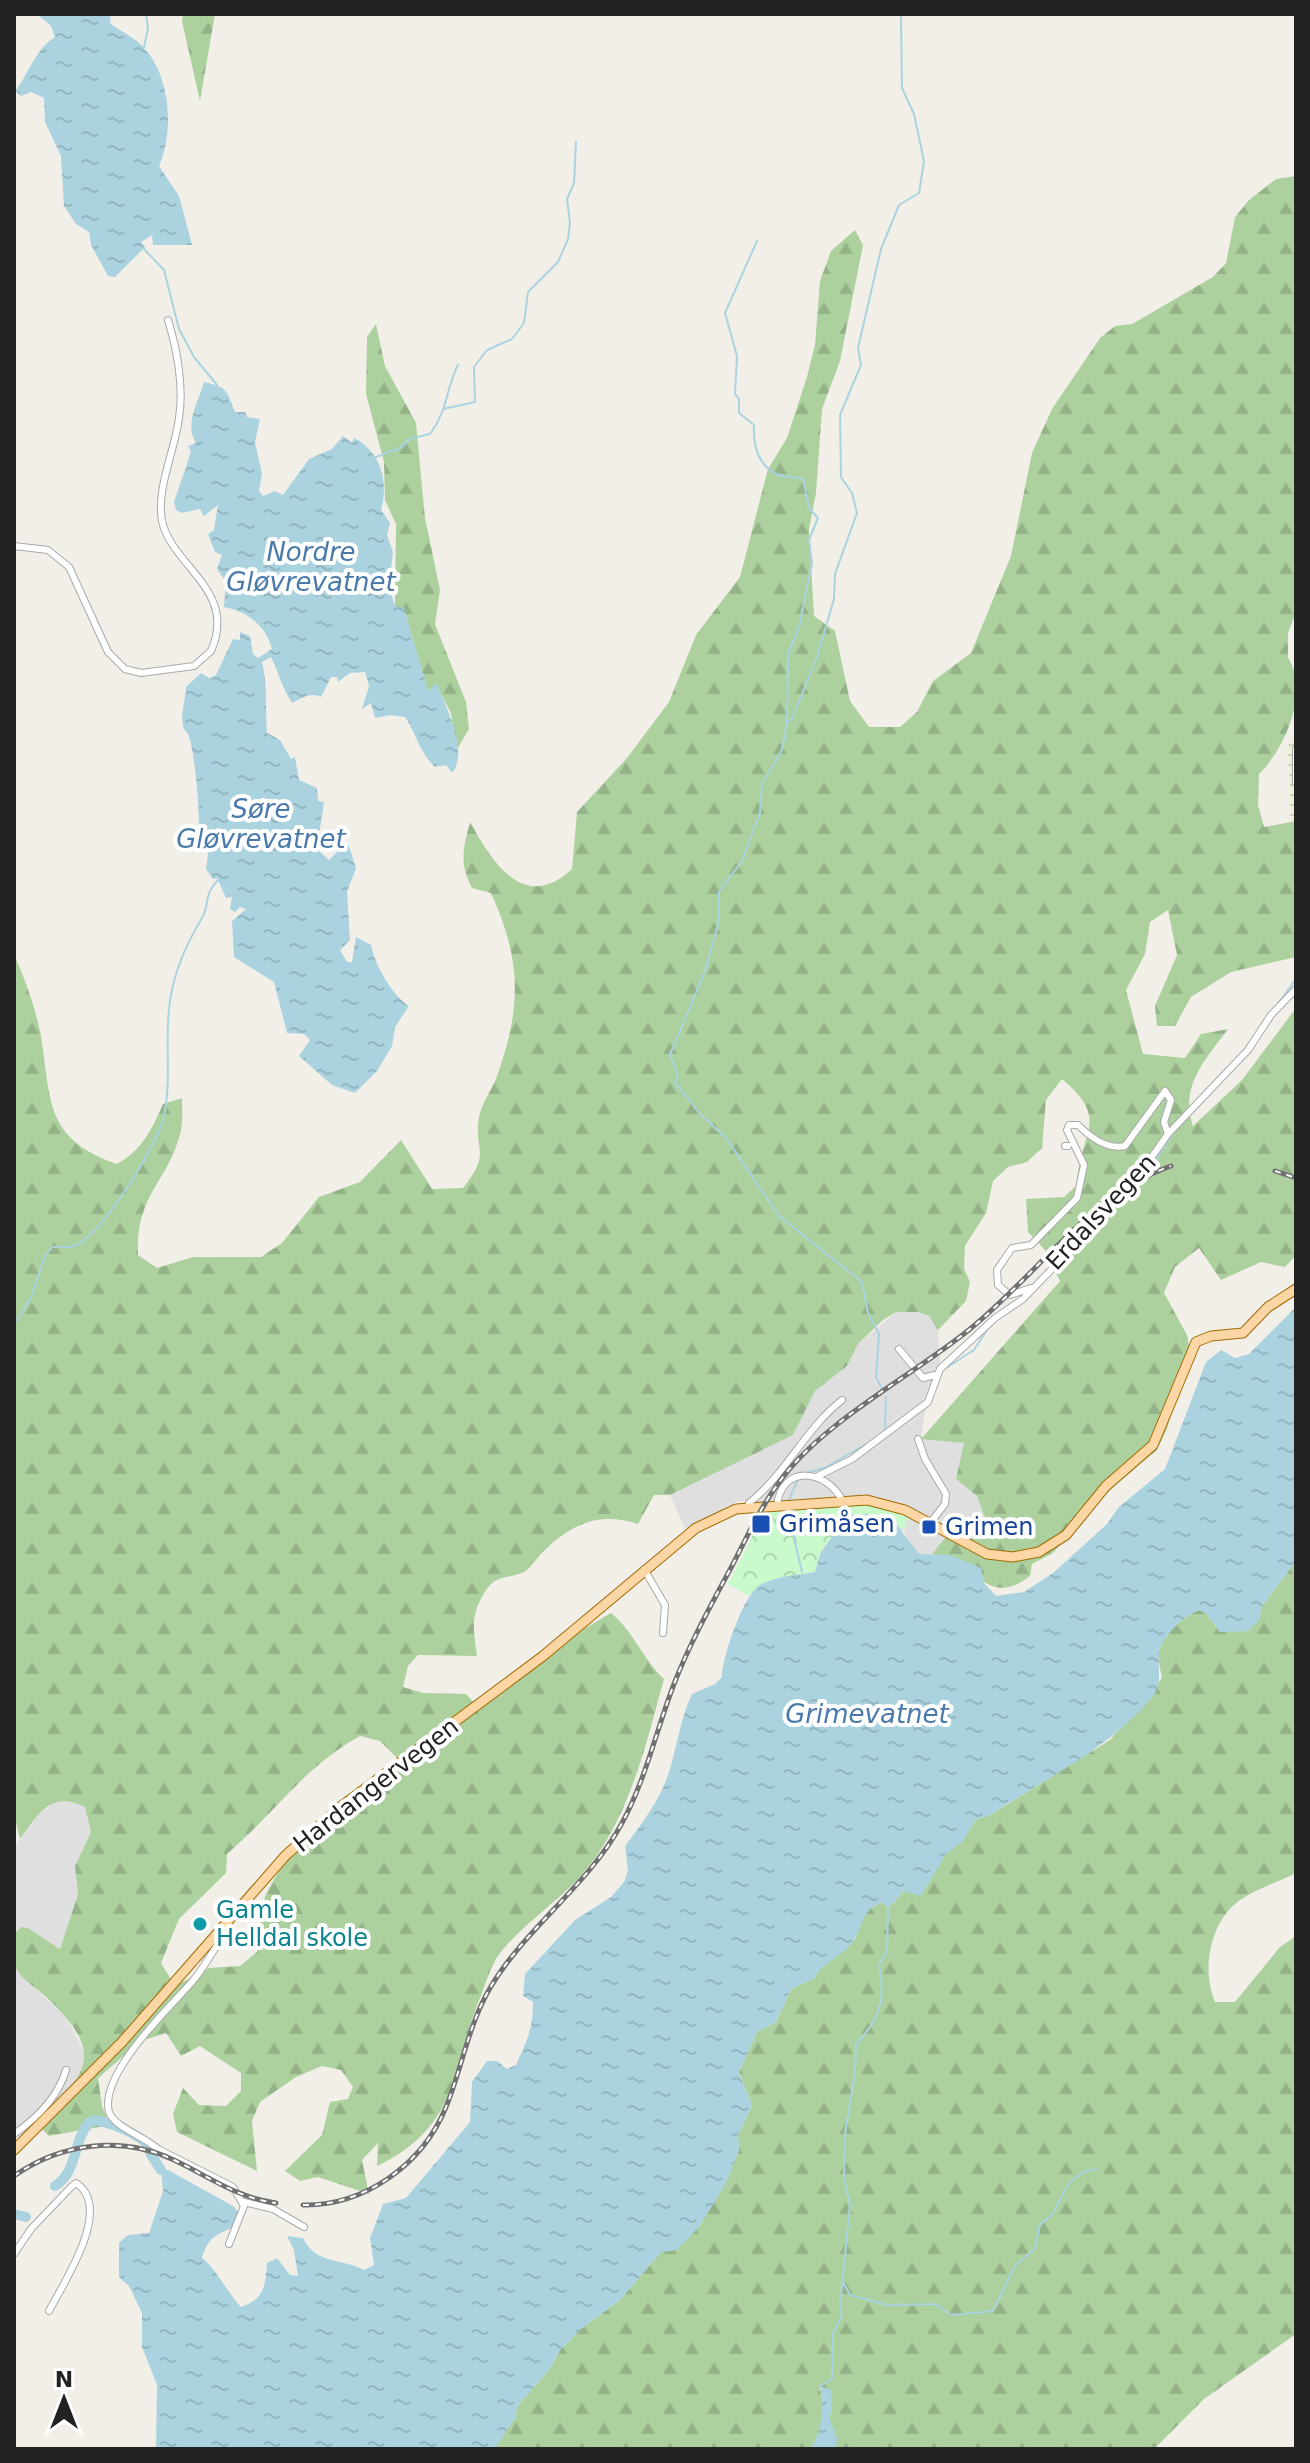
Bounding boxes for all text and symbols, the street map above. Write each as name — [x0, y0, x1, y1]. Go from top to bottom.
water label: Nordre Gløvrevatnet — [226, 537, 397, 597]
water label: Søre Gløvrevatnet — [176, 794, 347, 854]
street label: Erdalsvegen — [1040, 1148, 1162, 1276]
place label: Grimåsen — [779, 1509, 895, 1538]
marker: Grimåsen — [750, 1513, 772, 1535]
place label: Grimen — [945, 1513, 1034, 1541]
marker: Grimen — [920, 1518, 938, 1536]
water label: Grimevatnet — [785, 1699, 950, 1729]
street label: Hardangervegen — [288, 1712, 464, 1858]
place label: Gamle Helldal skole — [216, 1896, 368, 1952]
marker: Gamle Helldal skole — [191, 1915, 209, 1933]
north arrow — [24, 2359, 104, 2439]
text: N — [55, 2367, 73, 2392]

